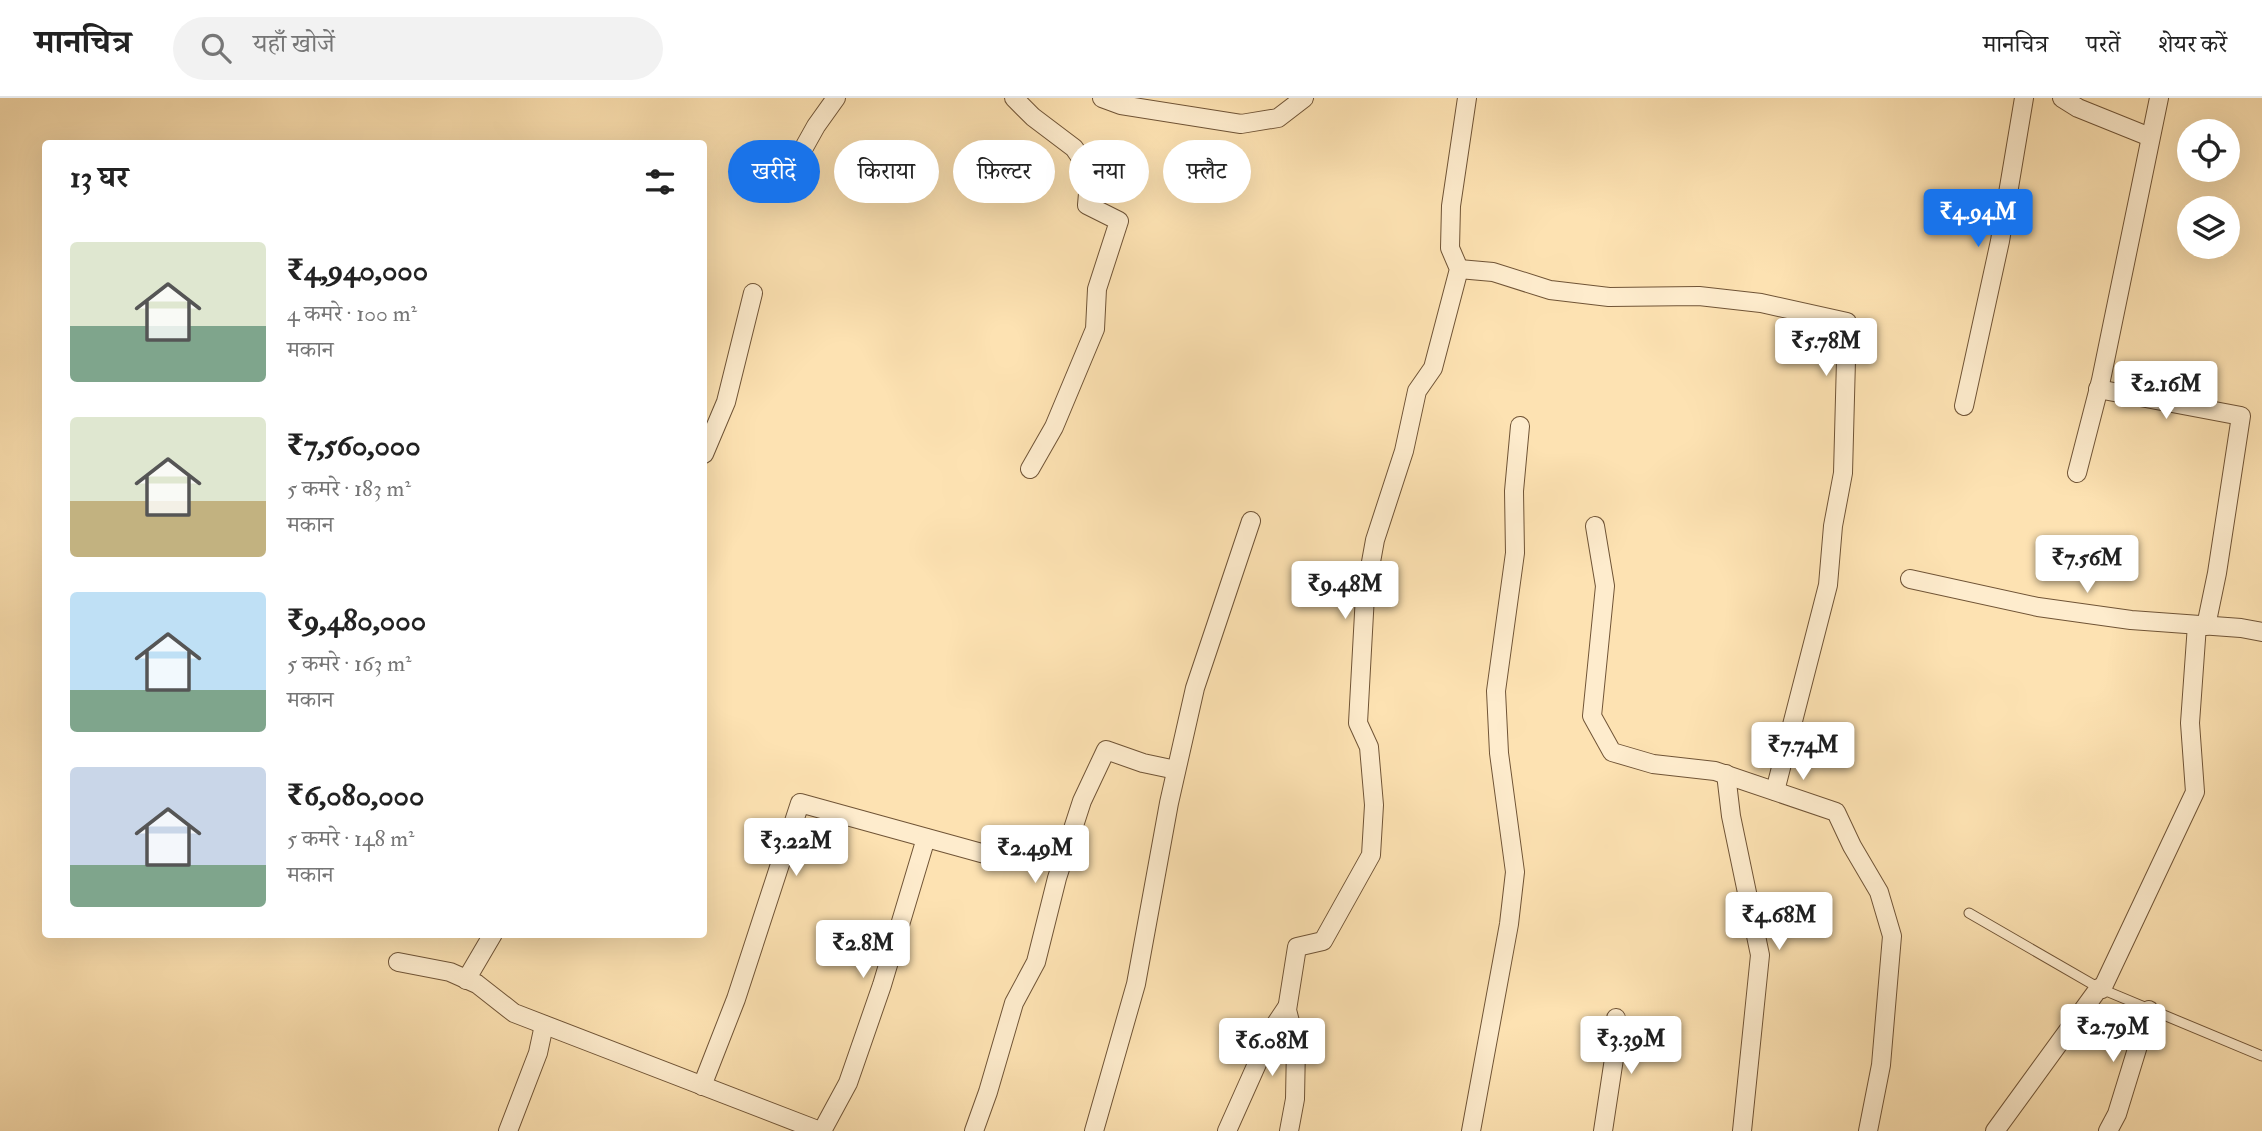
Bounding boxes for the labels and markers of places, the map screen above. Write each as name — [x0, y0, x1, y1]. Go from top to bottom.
pin: ₹4.94M — [1921, 190, 2035, 249]
pin: ₹5.78M — [1769, 318, 1883, 378]
pin: ₹2.16M — [2109, 362, 2223, 421]
pin: ₹7.56M — [2030, 536, 2144, 595]
pin: ₹9.48M — [1288, 561, 1402, 621]
pin: ₹7.74M — [1746, 722, 1860, 782]
pin: ₹3.22M — [739, 818, 853, 878]
pin: ₹2.49M — [978, 826, 1092, 885]
pin: ₹4.68M — [1722, 892, 1836, 952]
pin: ₹2.8M — [814, 920, 912, 980]
pin: ₹2.79M — [2056, 1004, 2170, 1064]
pin: ₹3.39M — [1574, 1016, 1688, 1076]
pin: ₹6.08M — [1215, 1018, 1329, 1078]

